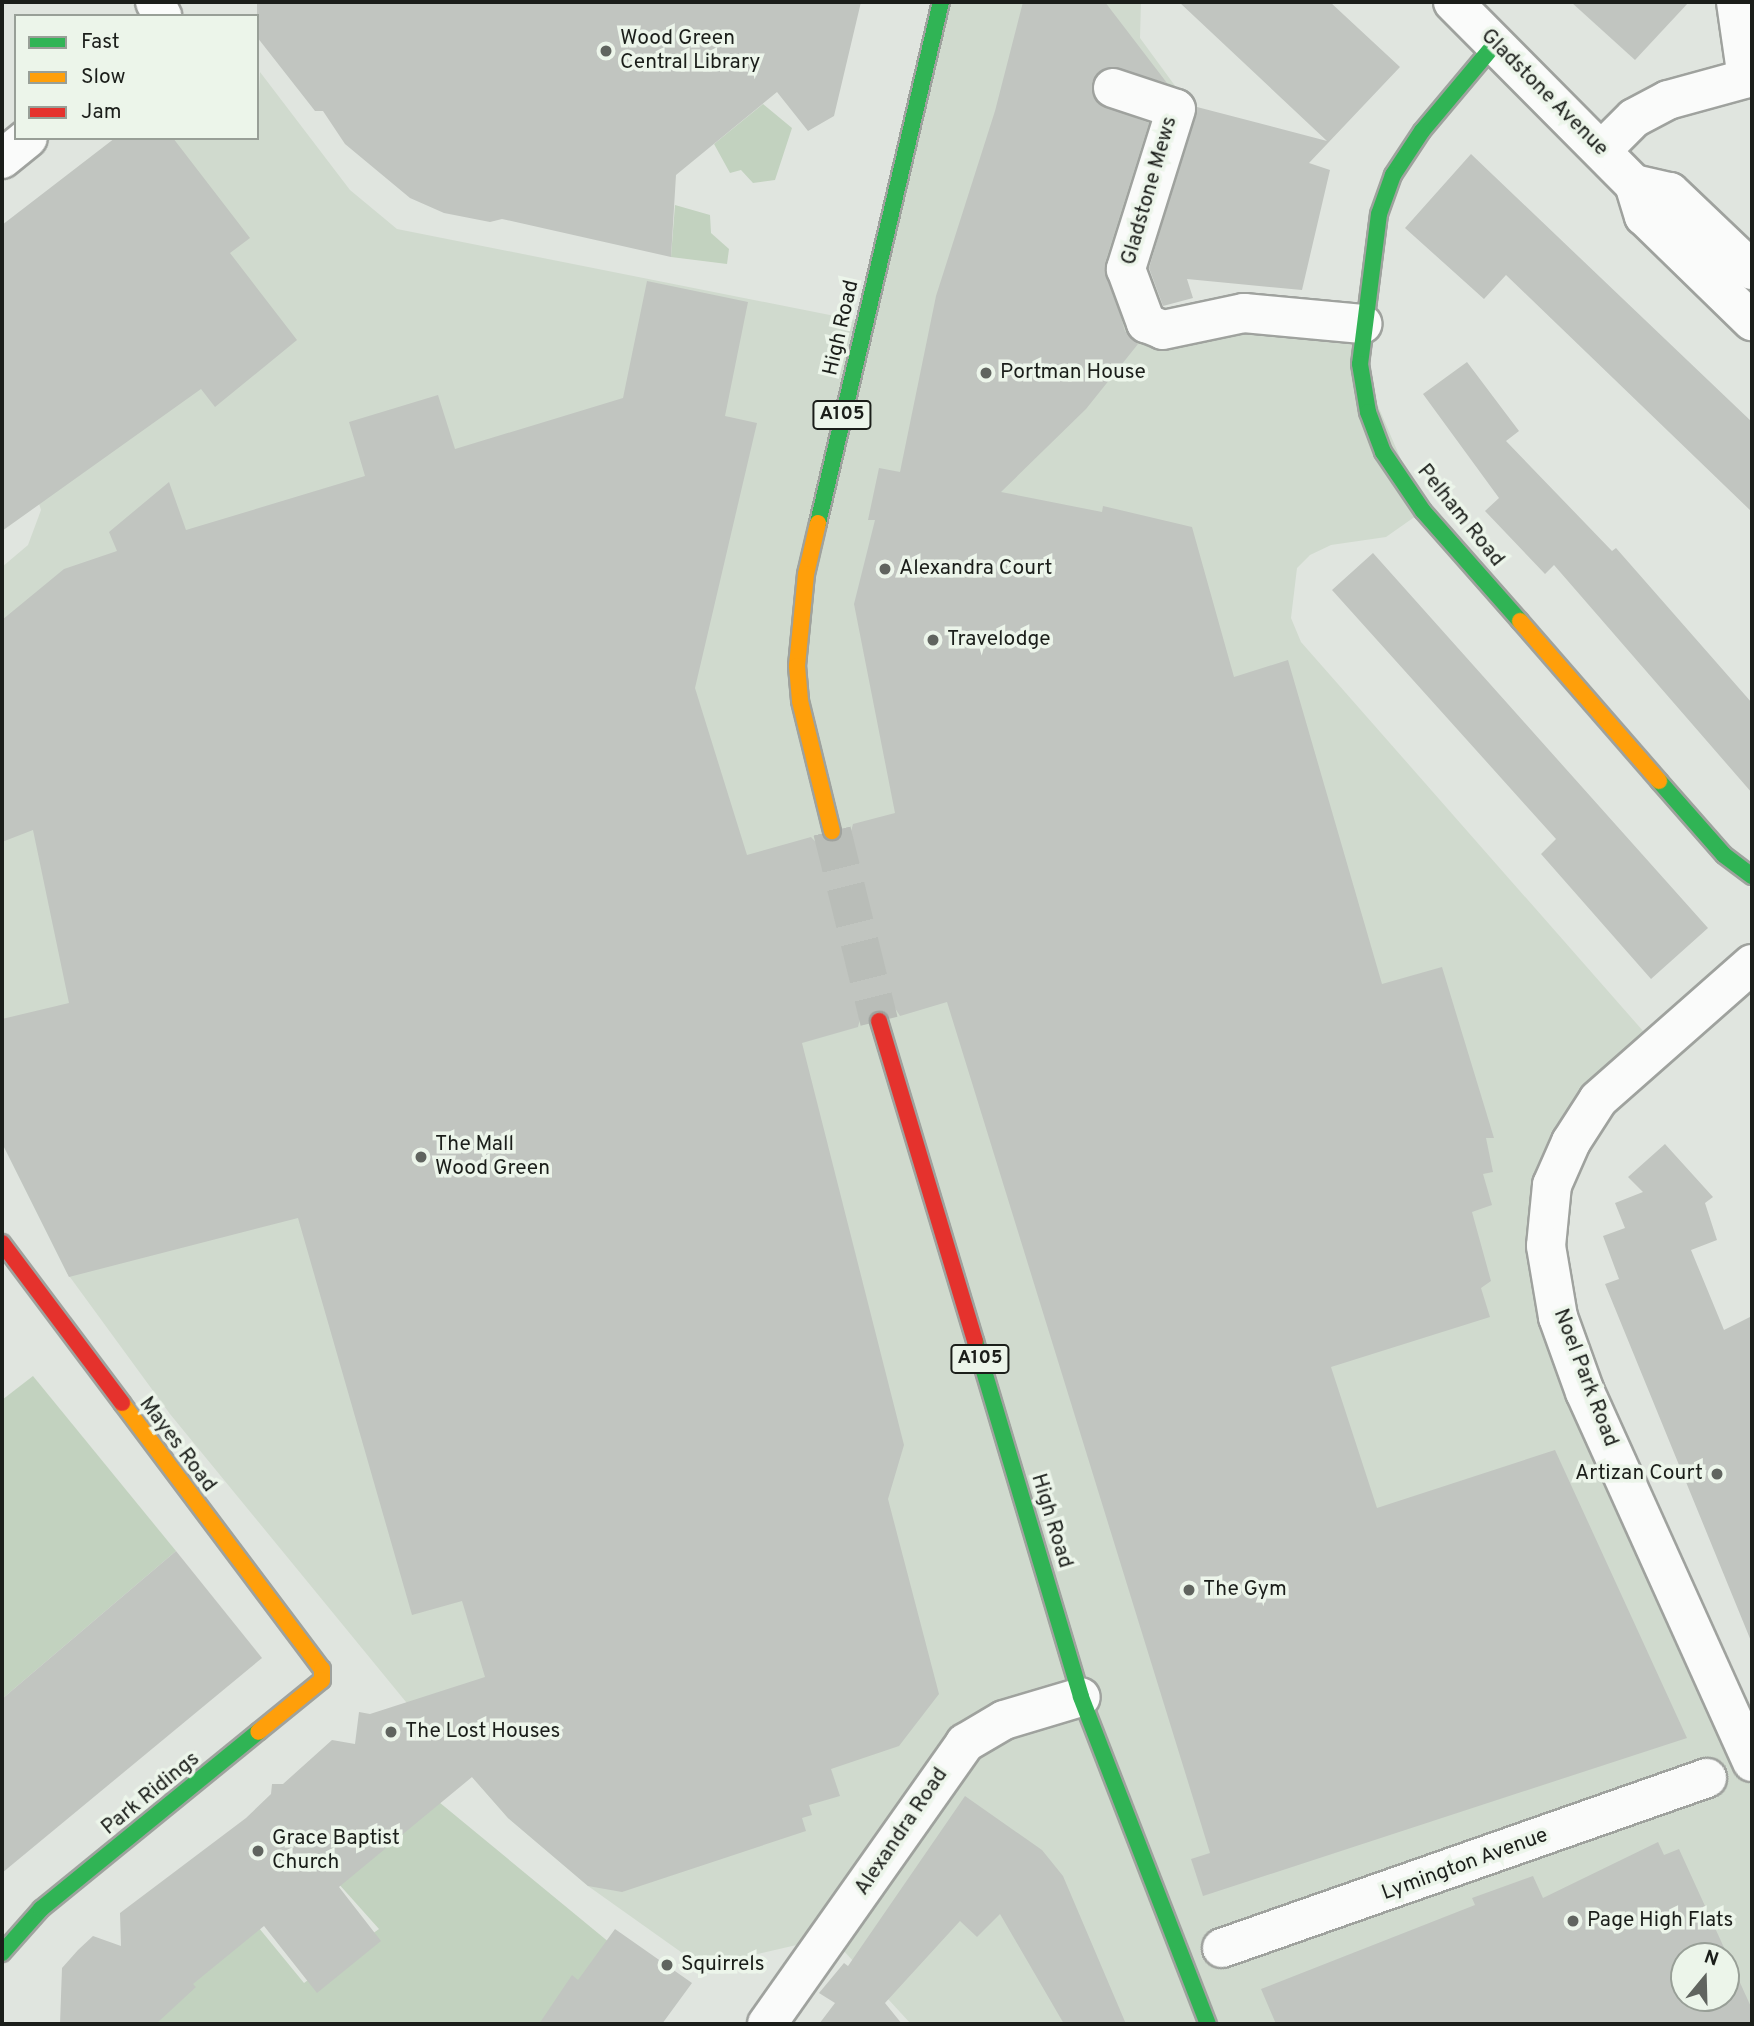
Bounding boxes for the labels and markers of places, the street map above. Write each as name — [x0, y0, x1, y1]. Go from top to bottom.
place label: Wood Green Central Library — [620, 26, 760, 76]
marker: Wood Green Central Library — [598, 43, 614, 59]
place label: Portman House — [1000, 360, 1146, 386]
marker: Portman House — [978, 365, 994, 381]
place label: Alexandra Court — [899, 556, 1053, 582]
marker: Alexandra Court — [877, 561, 893, 577]
place label: Travelodge — [947, 627, 1050, 653]
marker: Travelodge — [925, 632, 941, 648]
place label: The Mall Wood Green — [435, 1132, 550, 1182]
marker: The Mall Wood Green — [413, 1149, 429, 1165]
place label: Artizan Court — [1575, 1461, 1703, 1487]
marker: Artizan Court — [1709, 1466, 1725, 1482]
place label: The Gym — [1203, 1577, 1287, 1603]
marker: The Gym — [1181, 1582, 1197, 1598]
place label: The Lost Houses — [405, 1719, 560, 1745]
marker: The Lost Houses — [383, 1724, 399, 1740]
place label: Grace Baptist Church — [272, 1826, 400, 1876]
marker: Grace Baptist Church — [250, 1843, 266, 1859]
place label: Page High Flats — [1587, 1908, 1733, 1934]
marker: Page High Flats — [1565, 1913, 1581, 1929]
place label: Squirrels — [681, 1952, 765, 1978]
marker: Squirrels — [659, 1957, 675, 1973]

